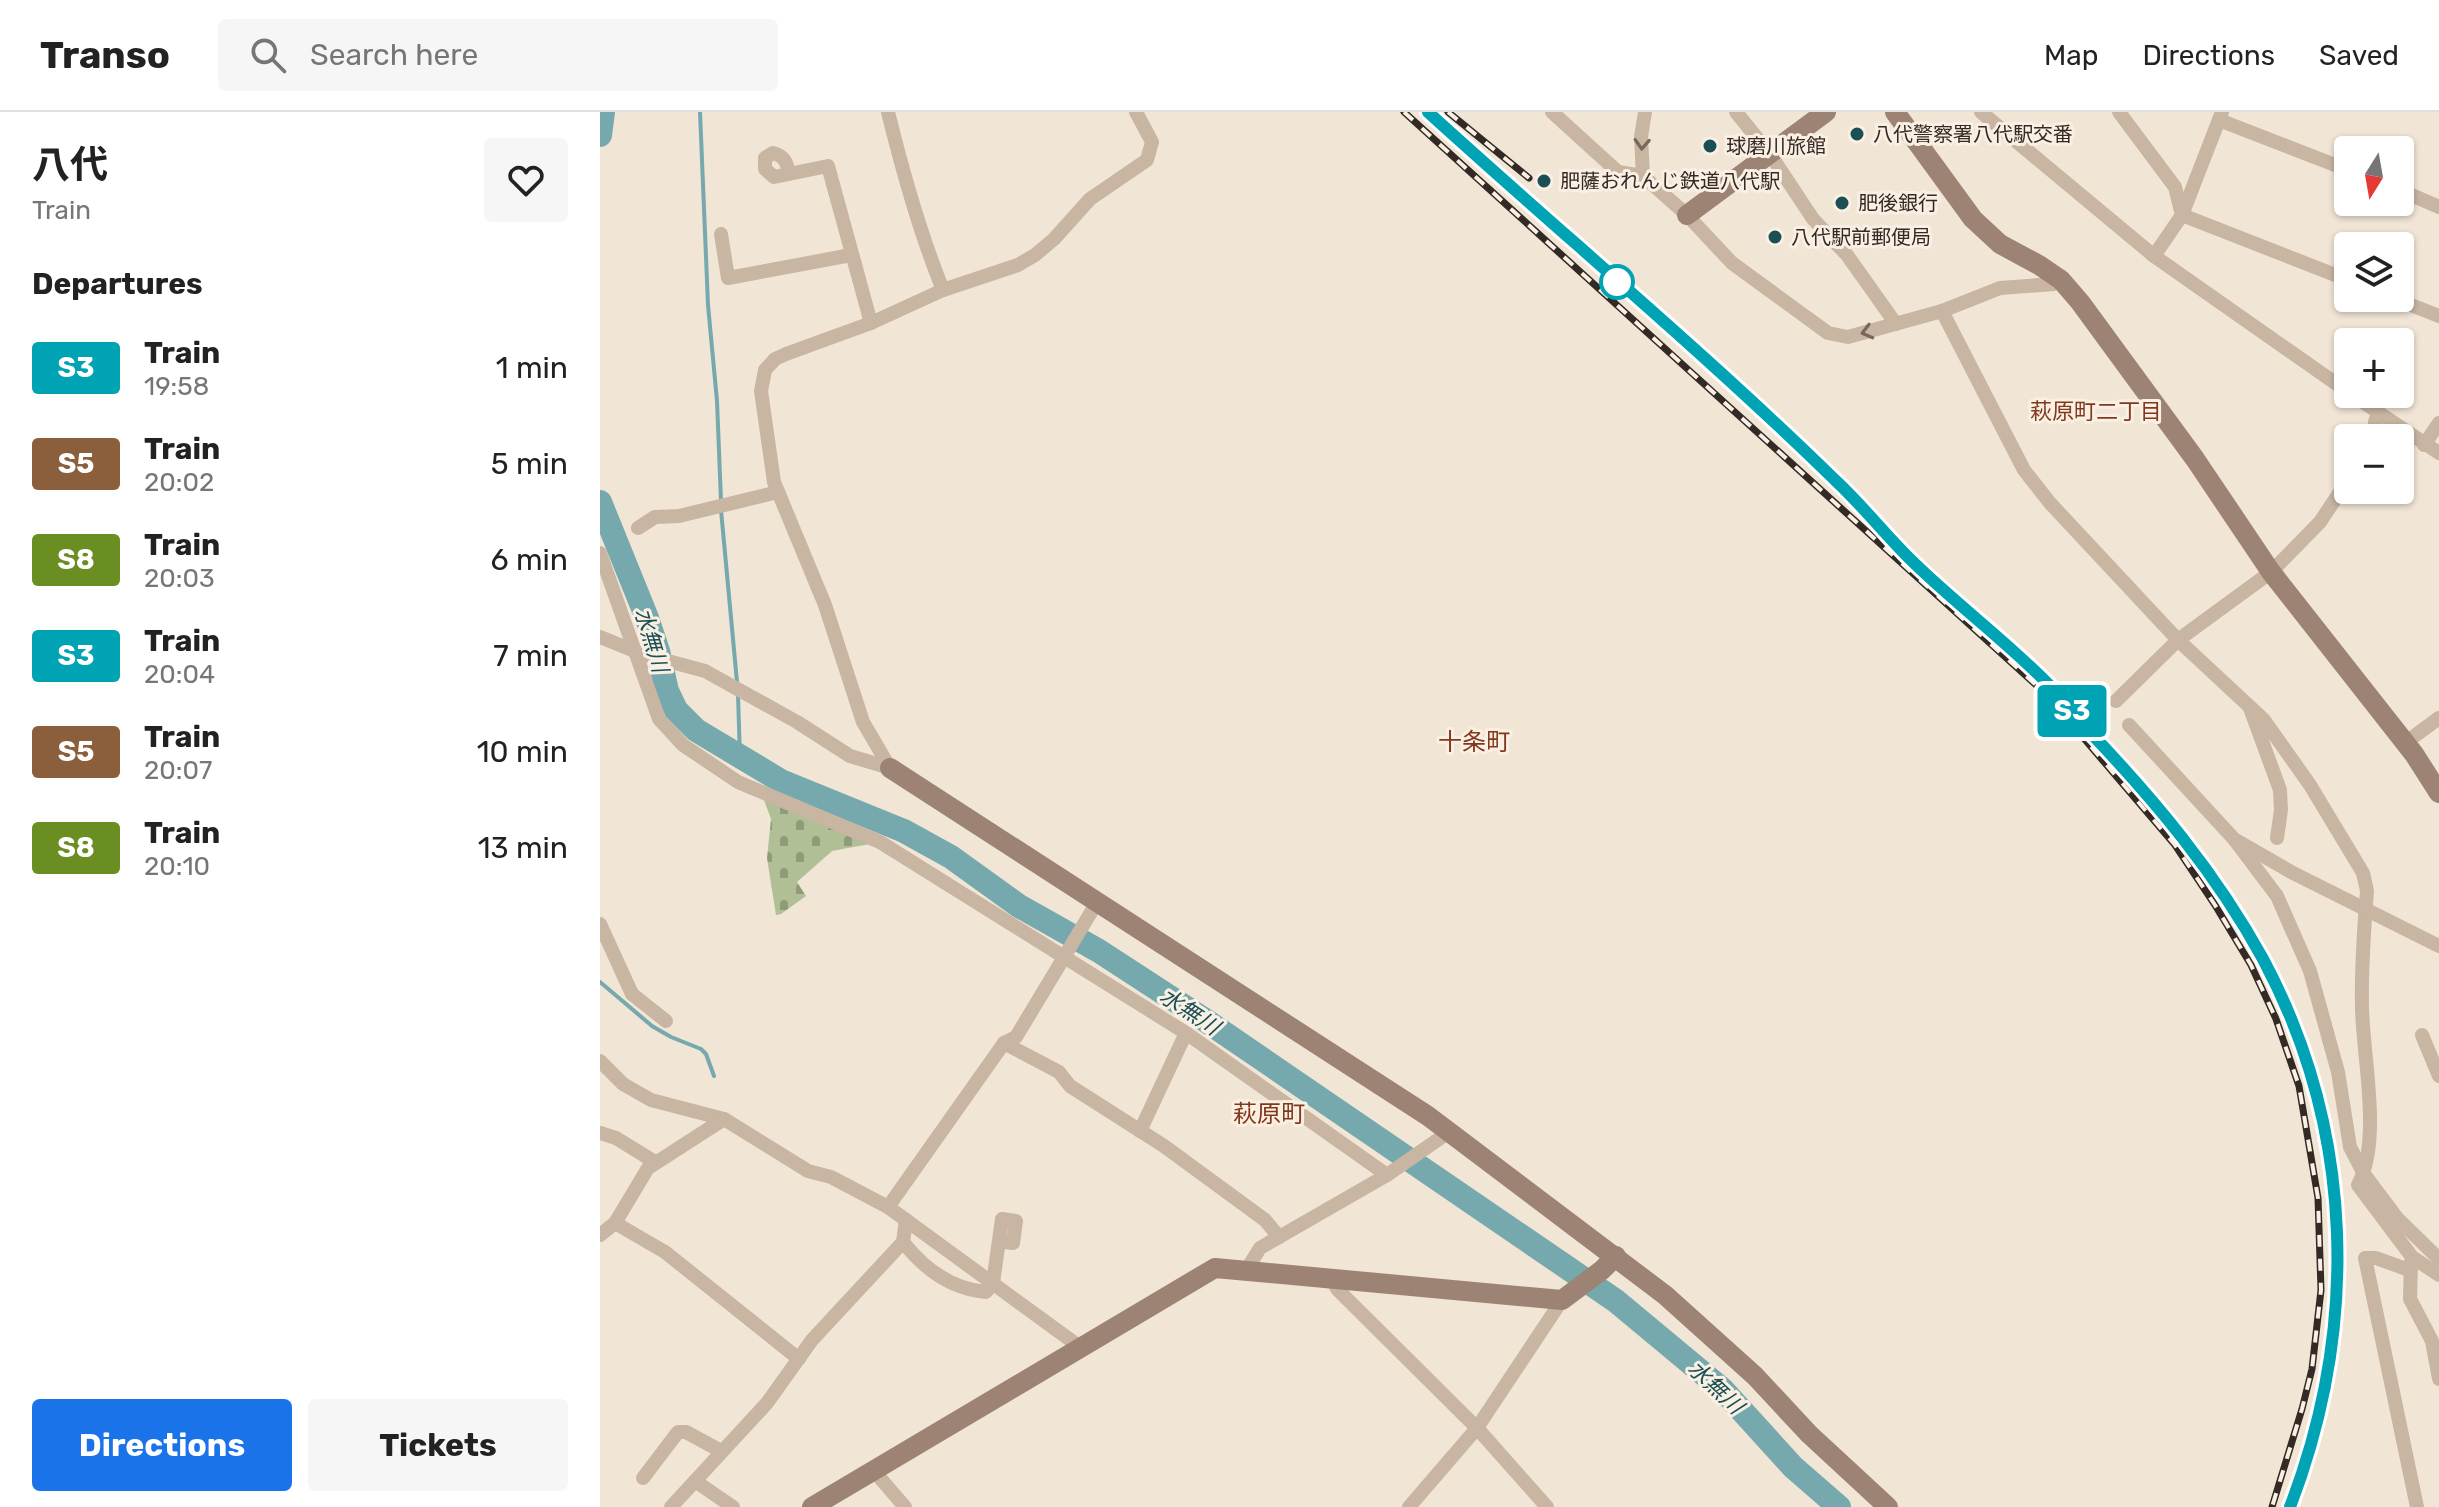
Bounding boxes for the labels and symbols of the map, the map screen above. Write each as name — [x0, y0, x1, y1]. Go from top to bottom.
place label: 八代警察署八代駅交番 — [1873, 122, 2073, 146]
marker: 八代警察署八代駅交番 — [1848, 125, 1866, 143]
place label: 球磨川旅館 — [1726, 134, 1826, 158]
north arrow — [2334, 136, 2414, 216]
marker: 球磨川旅館 — [1701, 137, 1719, 155]
one-way arrow — [1633, 138, 1650, 151]
place label: 肥薩おれんじ鉄道八代駅 — [1560, 169, 1780, 193]
marker: 肥薩おれんじ鉄道八代駅 — [1535, 172, 1553, 190]
place label: 肥後銀行 — [1858, 191, 1938, 215]
marker: 肥後銀行 — [1833, 194, 1851, 212]
place label: 八代駅前郵便局 — [1791, 225, 1931, 249]
marker: 八代駅前郵便局 — [1766, 228, 1784, 246]
unlabelled marker — [1600, 265, 1634, 299]
one-way arrow — [1861, 323, 1875, 340]
district label: 萩原町二丁目 — [2030, 398, 2162, 425]
water label: 水無川 — [629, 605, 675, 678]
line badge: S3 — [2036, 685, 2108, 737]
district label: 十条町 — [1438, 728, 1510, 756]
water label: 水無川 — [1155, 982, 1226, 1042]
district label: 萩原町 — [1233, 1100, 1305, 1128]
water label: 水無川 — [1682, 1355, 1750, 1421]

